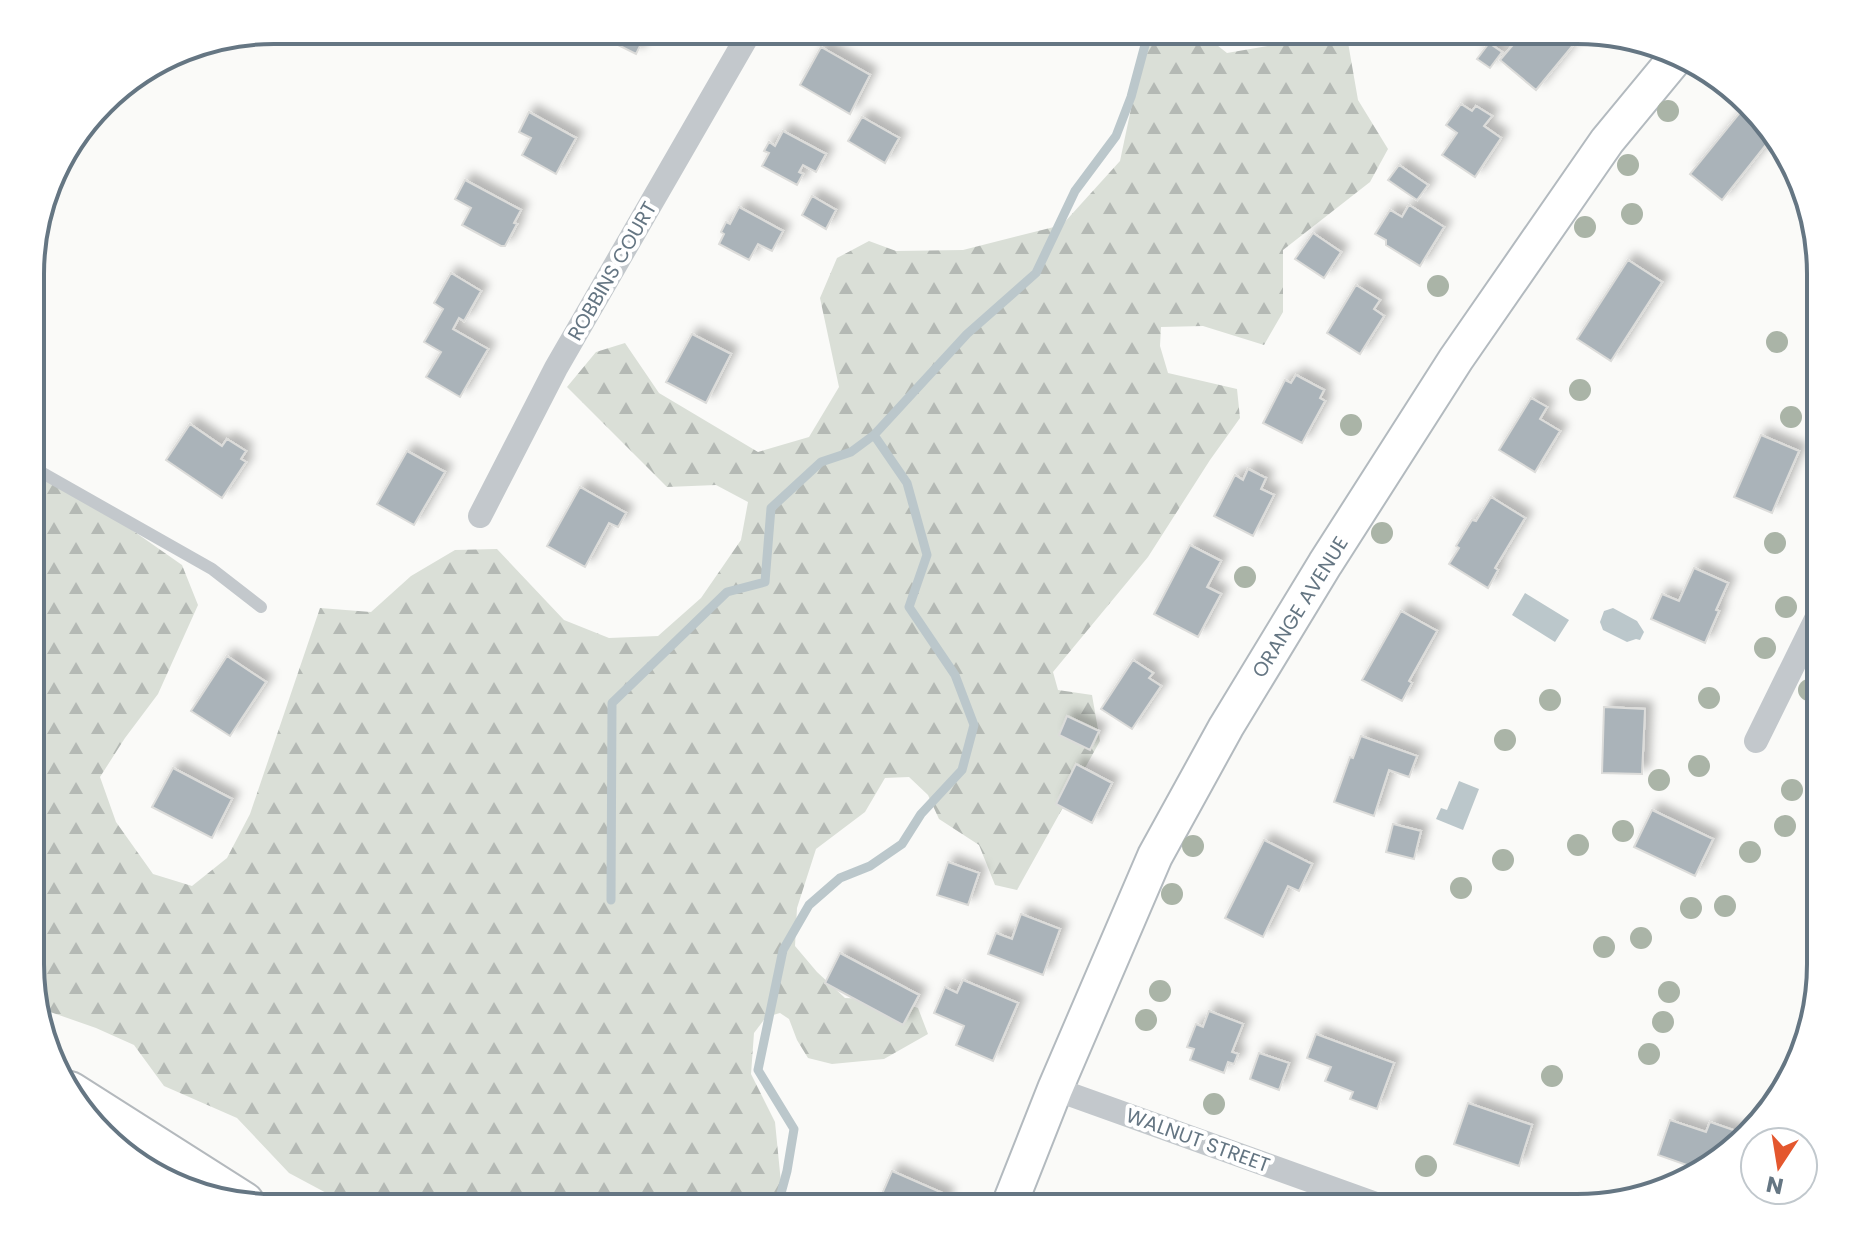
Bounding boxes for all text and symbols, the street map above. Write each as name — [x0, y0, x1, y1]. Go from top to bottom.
street label: ROBBINS COURT — [561, 196, 663, 346]
street label: ORANGE AVENUE — [1245, 531, 1355, 683]
street label: WALNUT STREET — [1122, 1101, 1274, 1179]
north arrow — [1739, 1126, 1819, 1206]
text: N — [1764, 1168, 1786, 1202]

